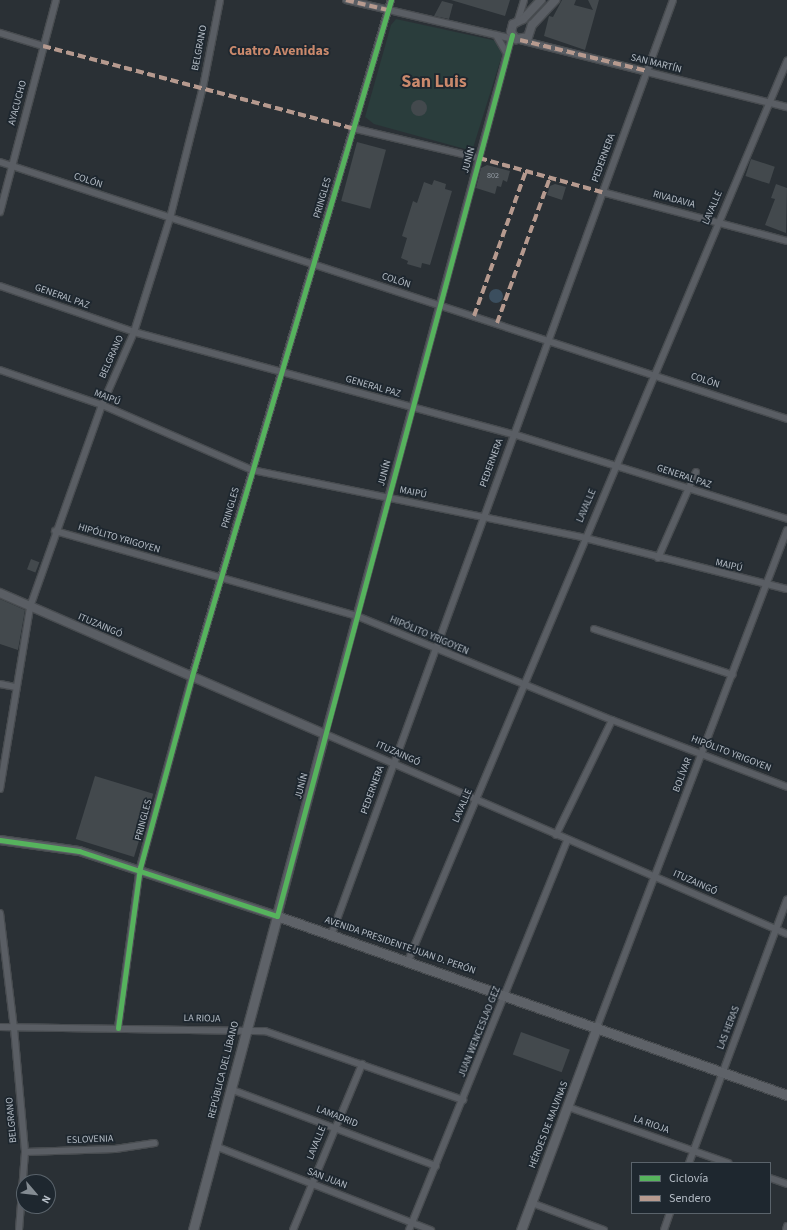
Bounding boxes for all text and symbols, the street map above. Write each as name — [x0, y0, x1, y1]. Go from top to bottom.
street label: BELGRANO — [190, 24, 210, 72]
district label: Cuatro Avenidas — [229, 43, 329, 59]
street label: SAN MARTÍN — [629, 52, 683, 76]
district label: San Luis — [401, 71, 467, 93]
street label: AYACUCHO — [6, 79, 30, 127]
street label: PEDERNERA — [590, 132, 618, 184]
street label: JUNÍN — [460, 145, 478, 175]
street label: COLÓN — [72, 171, 104, 191]
house number: 802 — [487, 171, 499, 181]
street label: PRINGLES — [311, 176, 335, 220]
street label: RIVADAVIA — [652, 189, 696, 211]
street label: LAVALLE — [701, 189, 725, 227]
street label: COLÓN — [380, 271, 412, 291]
street label: GENERAL PAZ — [33, 282, 91, 312]
street label: BELGRANO — [97, 333, 127, 381]
street label: COLÓN — [689, 371, 721, 391]
street label: GENERAL PAZ — [344, 373, 402, 401]
street label: MAIPÚ — [92, 387, 122, 409]
street label: PEDERNERA — [478, 437, 506, 489]
street label: JUNÍN — [376, 458, 394, 488]
street label: GENERAL PAZ — [655, 462, 713, 492]
street label: MAIPÚ — [398, 484, 428, 502]
street label: PRINGLES — [219, 486, 243, 530]
street label: LAVALLE — [575, 487, 599, 525]
street label: HIPÓLITO YRIGOYEN — [77, 522, 161, 556]
street label: MAIPÚ — [714, 557, 744, 575]
street label: ITUZAINGÓ — [76, 611, 124, 641]
street label: HIPÓLITO YRIGOYEN — [388, 614, 470, 658]
street label: HIPÓLITO YRIGOYEN — [689, 733, 773, 775]
street label: ITUZAINGÓ — [374, 739, 422, 769]
street label: BOLÍVAR — [671, 756, 695, 794]
street label: PEDERNERA — [359, 764, 387, 816]
street label: JUNÍN — [293, 771, 311, 801]
street label: LAVALLE — [451, 787, 475, 825]
street label: PRINGLES — [133, 798, 155, 842]
street label: ITUZAINGÓ — [671, 868, 719, 898]
street label: AVENIDA PRESIDENTE JUAN D. PERÓN — [323, 914, 477, 978]
street label: JUAN WENCESLAO GEZ — [456, 985, 504, 1079]
street label: LAS HERAS — [715, 1004, 743, 1052]
street label: LA RIOJA — [183, 1013, 221, 1025]
street label: REPÚBLICA DEL LÍBANO — [206, 1020, 242, 1120]
street label: HÉROES DE MALVINAS — [527, 1080, 571, 1170]
street label: BELGRANO — [4, 1097, 20, 1143]
street label: LAMADRID — [314, 1104, 360, 1130]
street label: LA RIOJA — [632, 1113, 670, 1137]
street label: LAVALLE — [305, 1124, 329, 1162]
street label: ESLOVENIA — [66, 1133, 114, 1147]
legend — [631, 1162, 771, 1214]
street label: SAN JUAN — [305, 1166, 349, 1192]
text: Ciclovía — [669, 1170, 708, 1187]
north arrow — [16, 1174, 56, 1214]
text: Sendero — [669, 1190, 711, 1207]
text: N — [38, 1193, 54, 1206]

